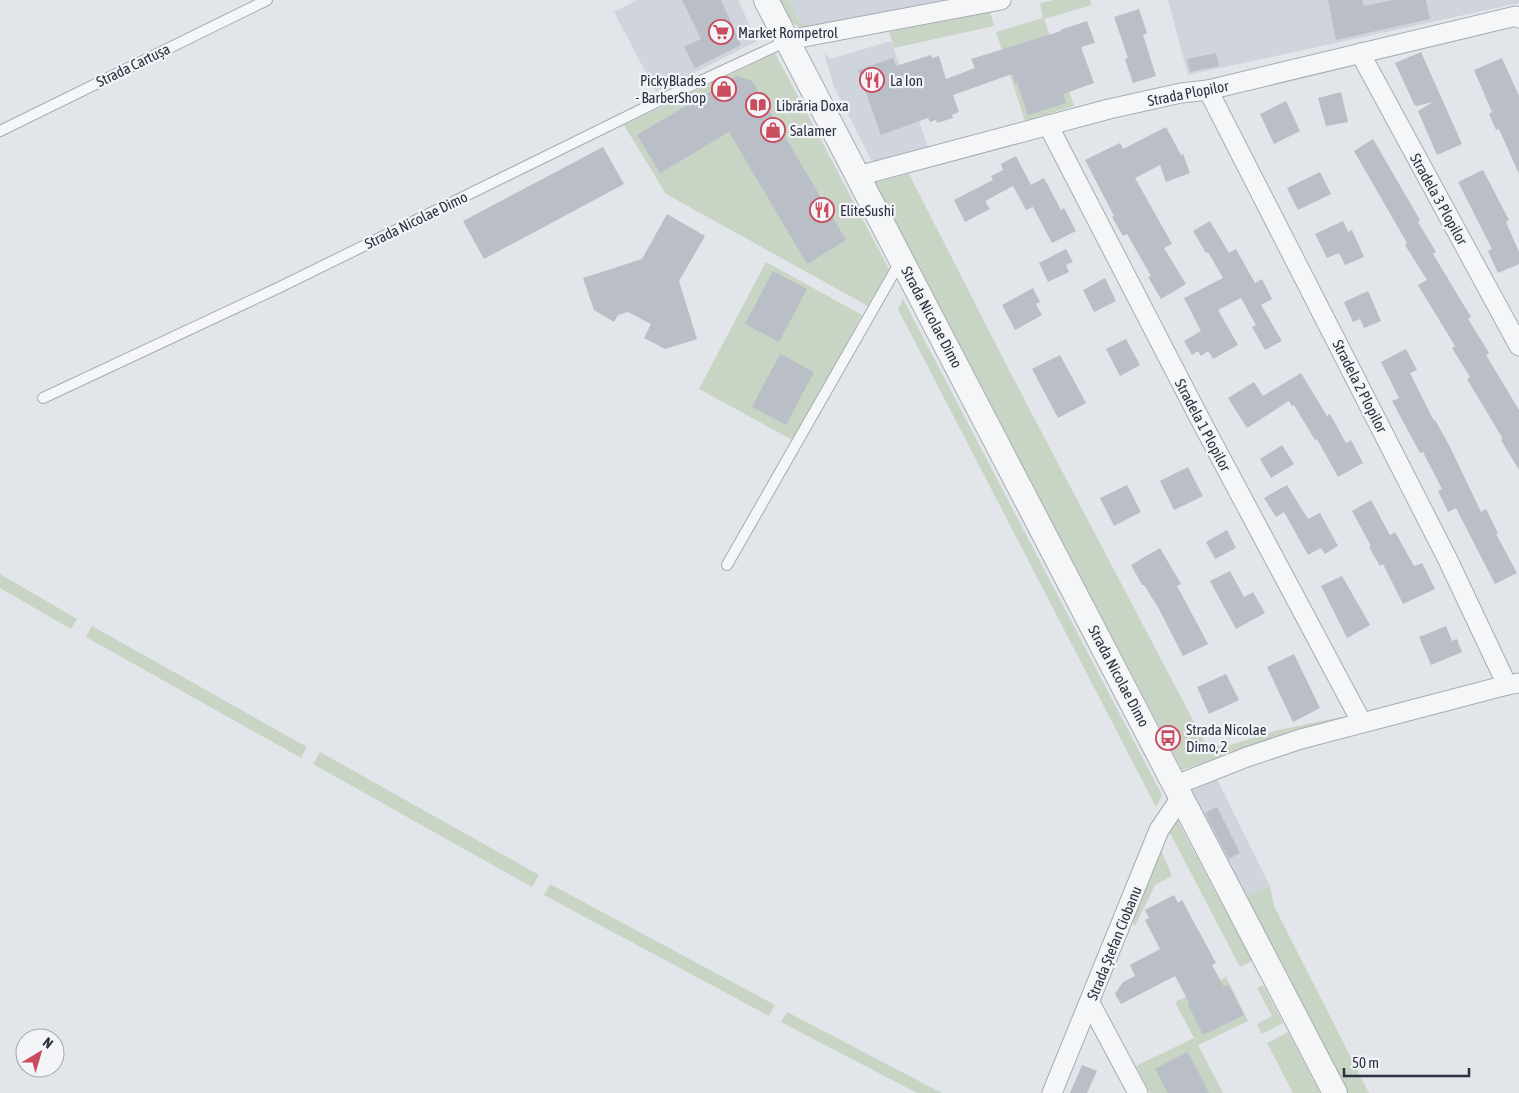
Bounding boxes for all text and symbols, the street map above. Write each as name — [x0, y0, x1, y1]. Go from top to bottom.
supermarket icon: Market Rompetrol — [708, 19, 734, 45]
place label: Market Rompetrol — [738, 24, 838, 41]
street label: Strada Cartușa — [93, 40, 173, 90]
restaurant icon: La Ion — [859, 67, 885, 93]
place label: PickyBlades - BarberShop — [636, 72, 706, 106]
place label: La Ion — [890, 72, 923, 89]
shop icon: PickyBlades - BarberShop — [711, 76, 737, 102]
street label: Strada Plopilor — [1146, 77, 1230, 109]
library icon: Librăria Doxa — [745, 92, 771, 118]
place label: Librăria Doxa — [776, 97, 849, 114]
shop icon: Salamer — [760, 117, 786, 143]
place label: Salamer — [790, 122, 837, 139]
street label: Stradela 3 Plopilor — [1407, 150, 1471, 248]
street label: Strada Nicolae Dimo — [362, 188, 470, 252]
restaurant icon: EliteSushi — [809, 197, 835, 223]
place label: EliteSushi — [840, 202, 894, 219]
street label: Strada Nicolae Dimo — [898, 263, 966, 371]
street label: Stradela 2 Plopilor — [1329, 337, 1391, 436]
street label: Stradela 1 Plopilor — [1172, 376, 1235, 474]
street label: Strada Nicolae Dimo — [1085, 622, 1153, 730]
place label: Strada Nicolae Dimo, 2 — [1186, 721, 1267, 755]
bus stop icon: Strada Nicolae Dimo, 2 — [1155, 725, 1181, 751]
street label: Strada Ștefan Ciobanu — [1083, 884, 1145, 1002]
north arrow — [15, 1028, 65, 1078]
text: N — [40, 1034, 56, 1052]
scale bar — [1344, 1046, 1469, 1078]
text: 50 m — [1352, 1054, 1379, 1071]

